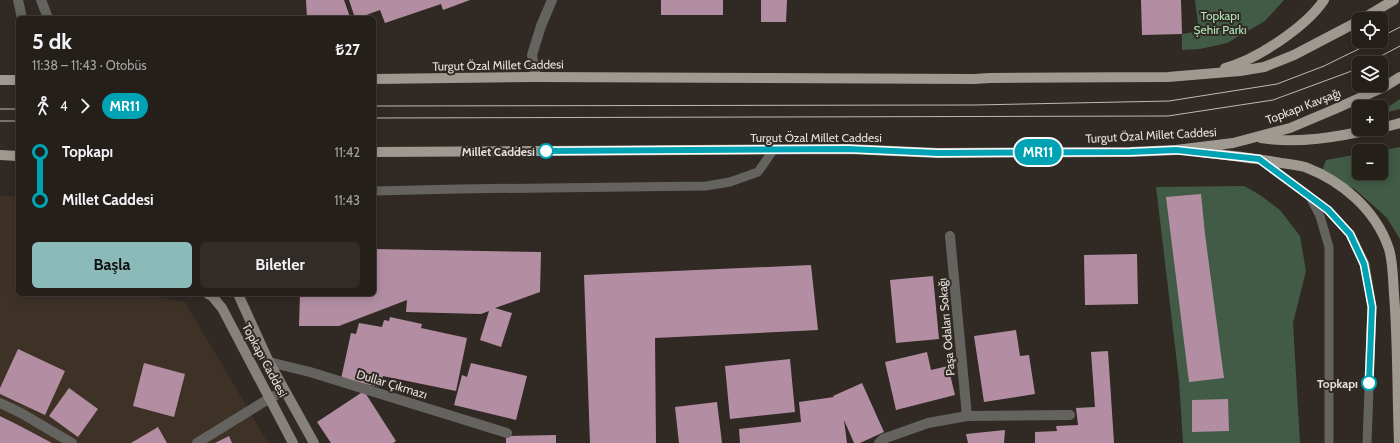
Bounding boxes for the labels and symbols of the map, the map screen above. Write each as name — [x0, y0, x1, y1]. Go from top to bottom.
park label: Topkapı Şehir Parkı — [1194, 8, 1246, 37]
street label: Turgut Özal Millet Caddesi — [432, 56, 564, 74]
street label: Topkapı Kavşağı — [1263, 85, 1343, 127]
street label: Turgut Özal Millet Caddesi — [1085, 124, 1217, 146]
street label: Turgut Özal Millet Caddesi — [750, 130, 882, 145]
line badge: MR11 — [1010, 139, 1066, 165]
marker: Millet Caddesi — [538, 143, 554, 159]
place label: Millet Caddesi — [462, 144, 535, 159]
street label: Paşa Odaları Sokağı — [934, 277, 958, 377]
street label: Topkapı Caddesi — [239, 320, 291, 400]
street label: Dullar Çıkmazı — [355, 366, 429, 402]
marker: Topkapı — [1361, 375, 1377, 391]
place label: Topkapı — [1317, 376, 1358, 391]

